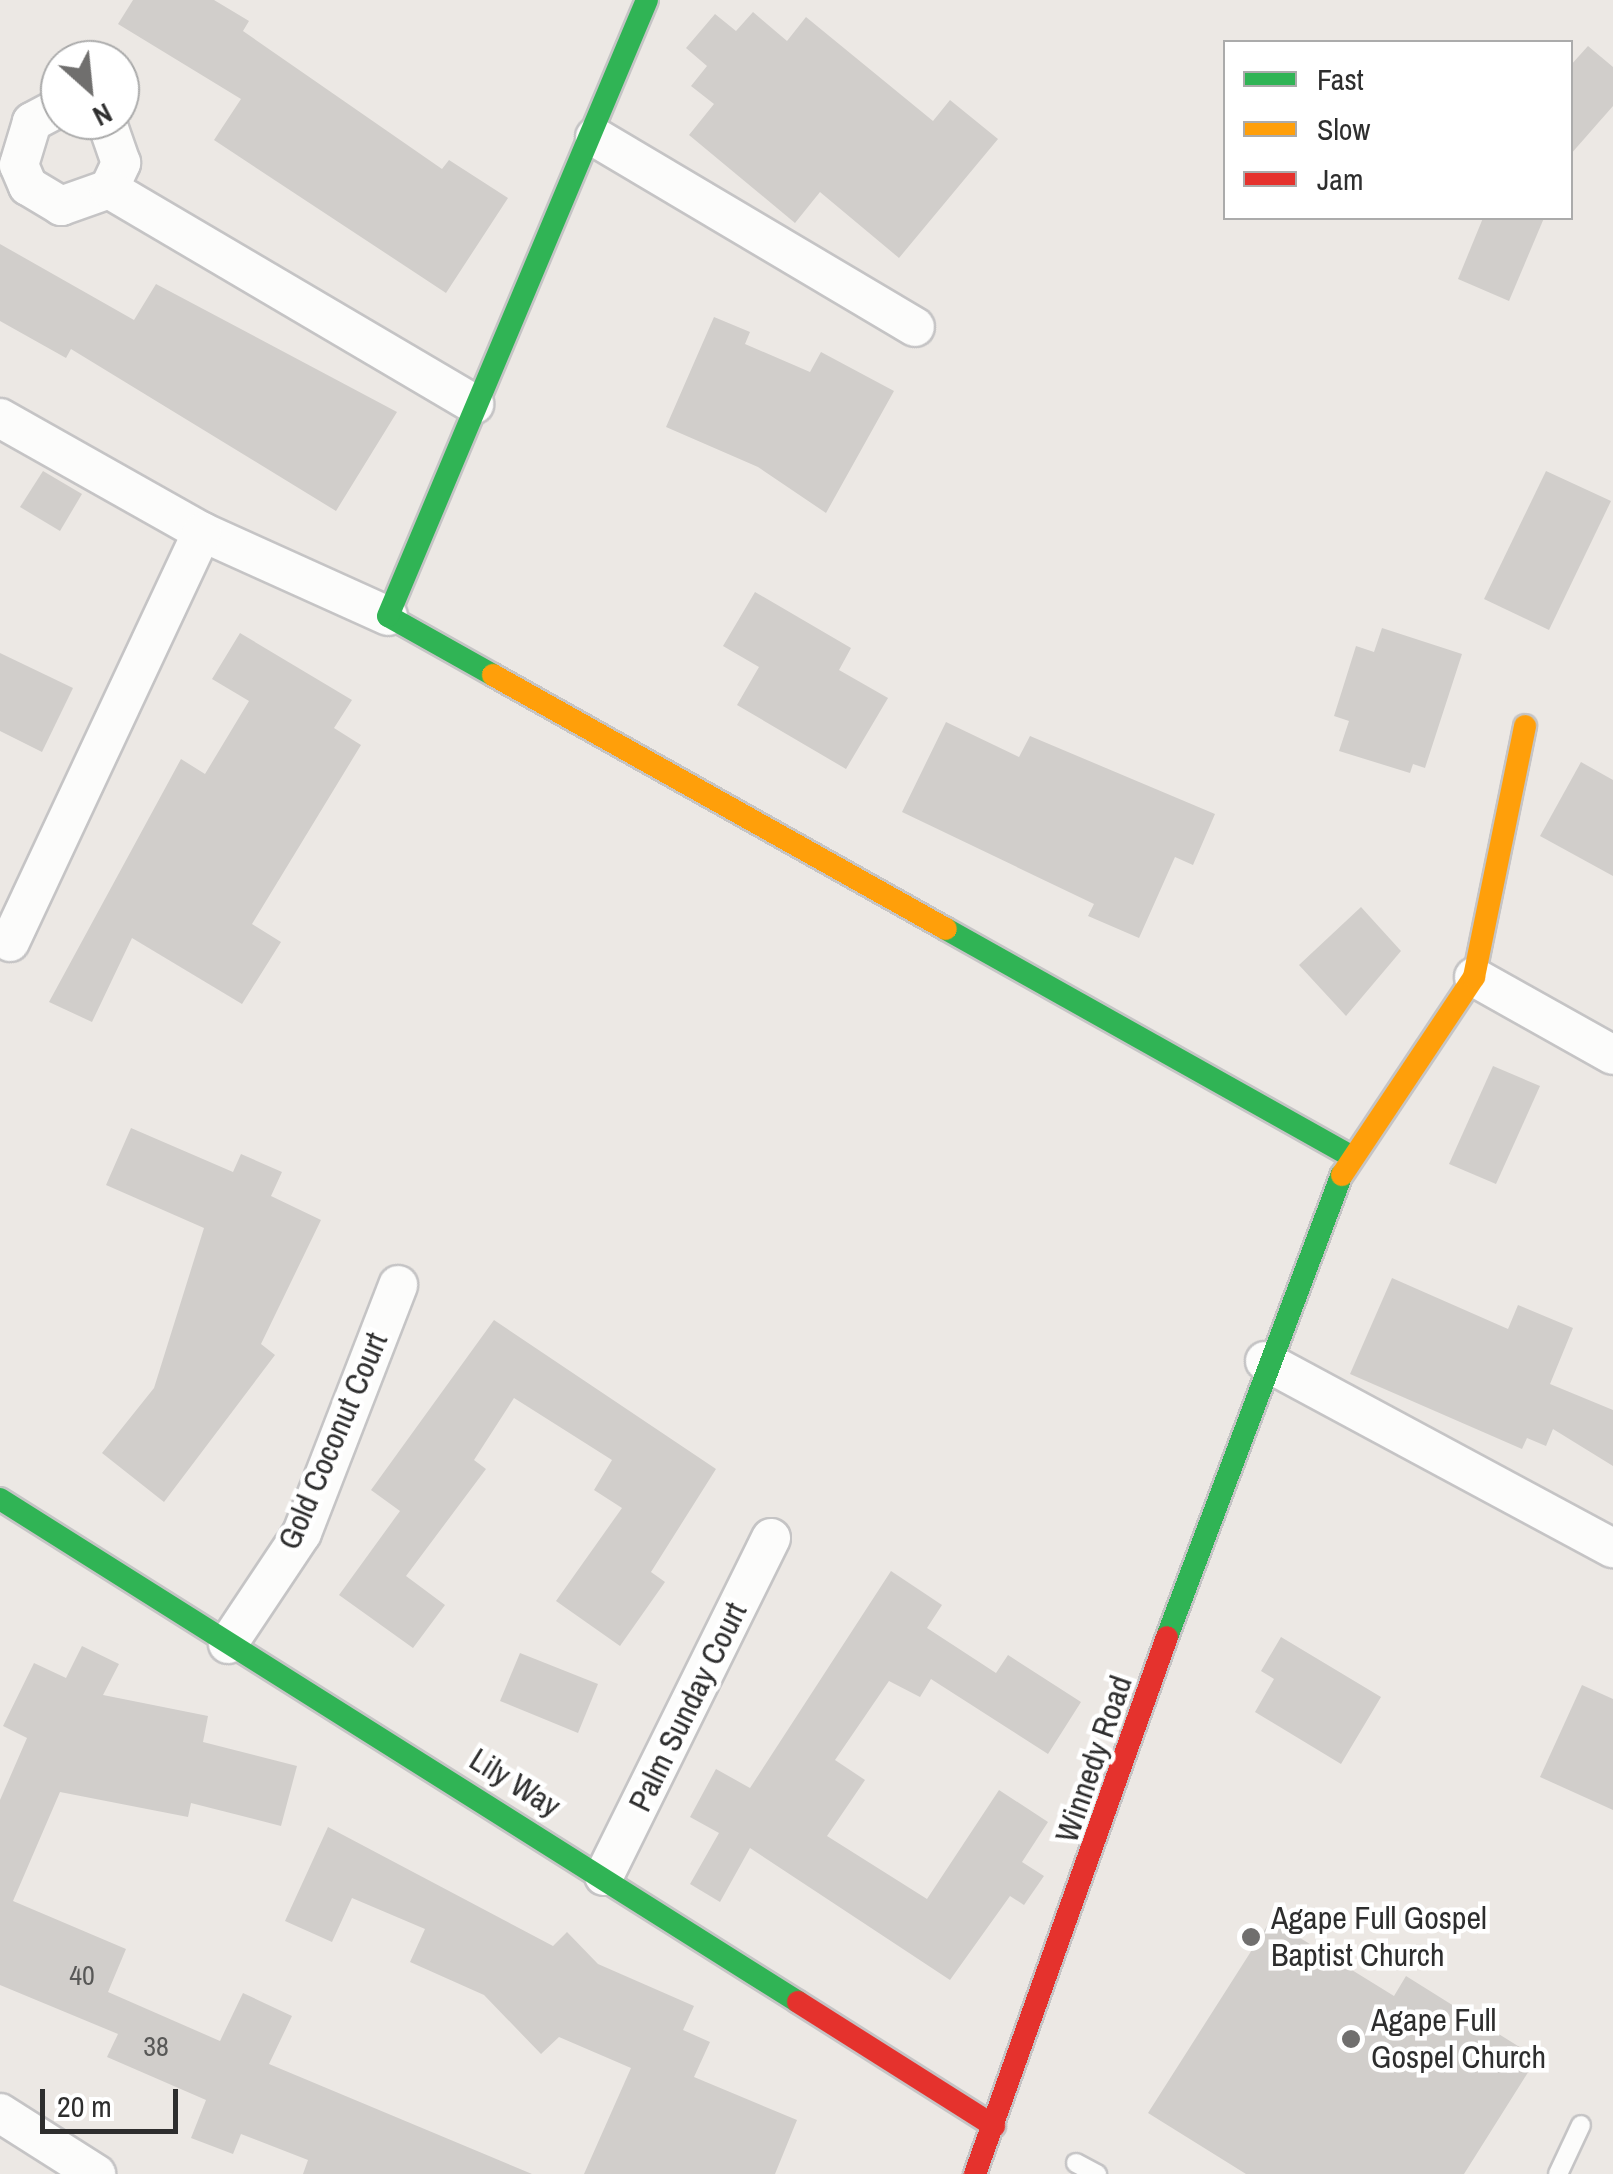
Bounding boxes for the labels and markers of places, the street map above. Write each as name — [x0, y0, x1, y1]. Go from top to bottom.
place label: Agape Full Gospel Baptist Church — [1271, 1900, 1487, 1975]
marker: Agape Full Gospel Baptist Church — [1240, 1926, 1262, 1948]
place label: Agape Full Gospel Church — [1371, 2002, 1546, 2077]
marker: Agape Full Gospel Church — [1340, 2028, 1362, 2050]

